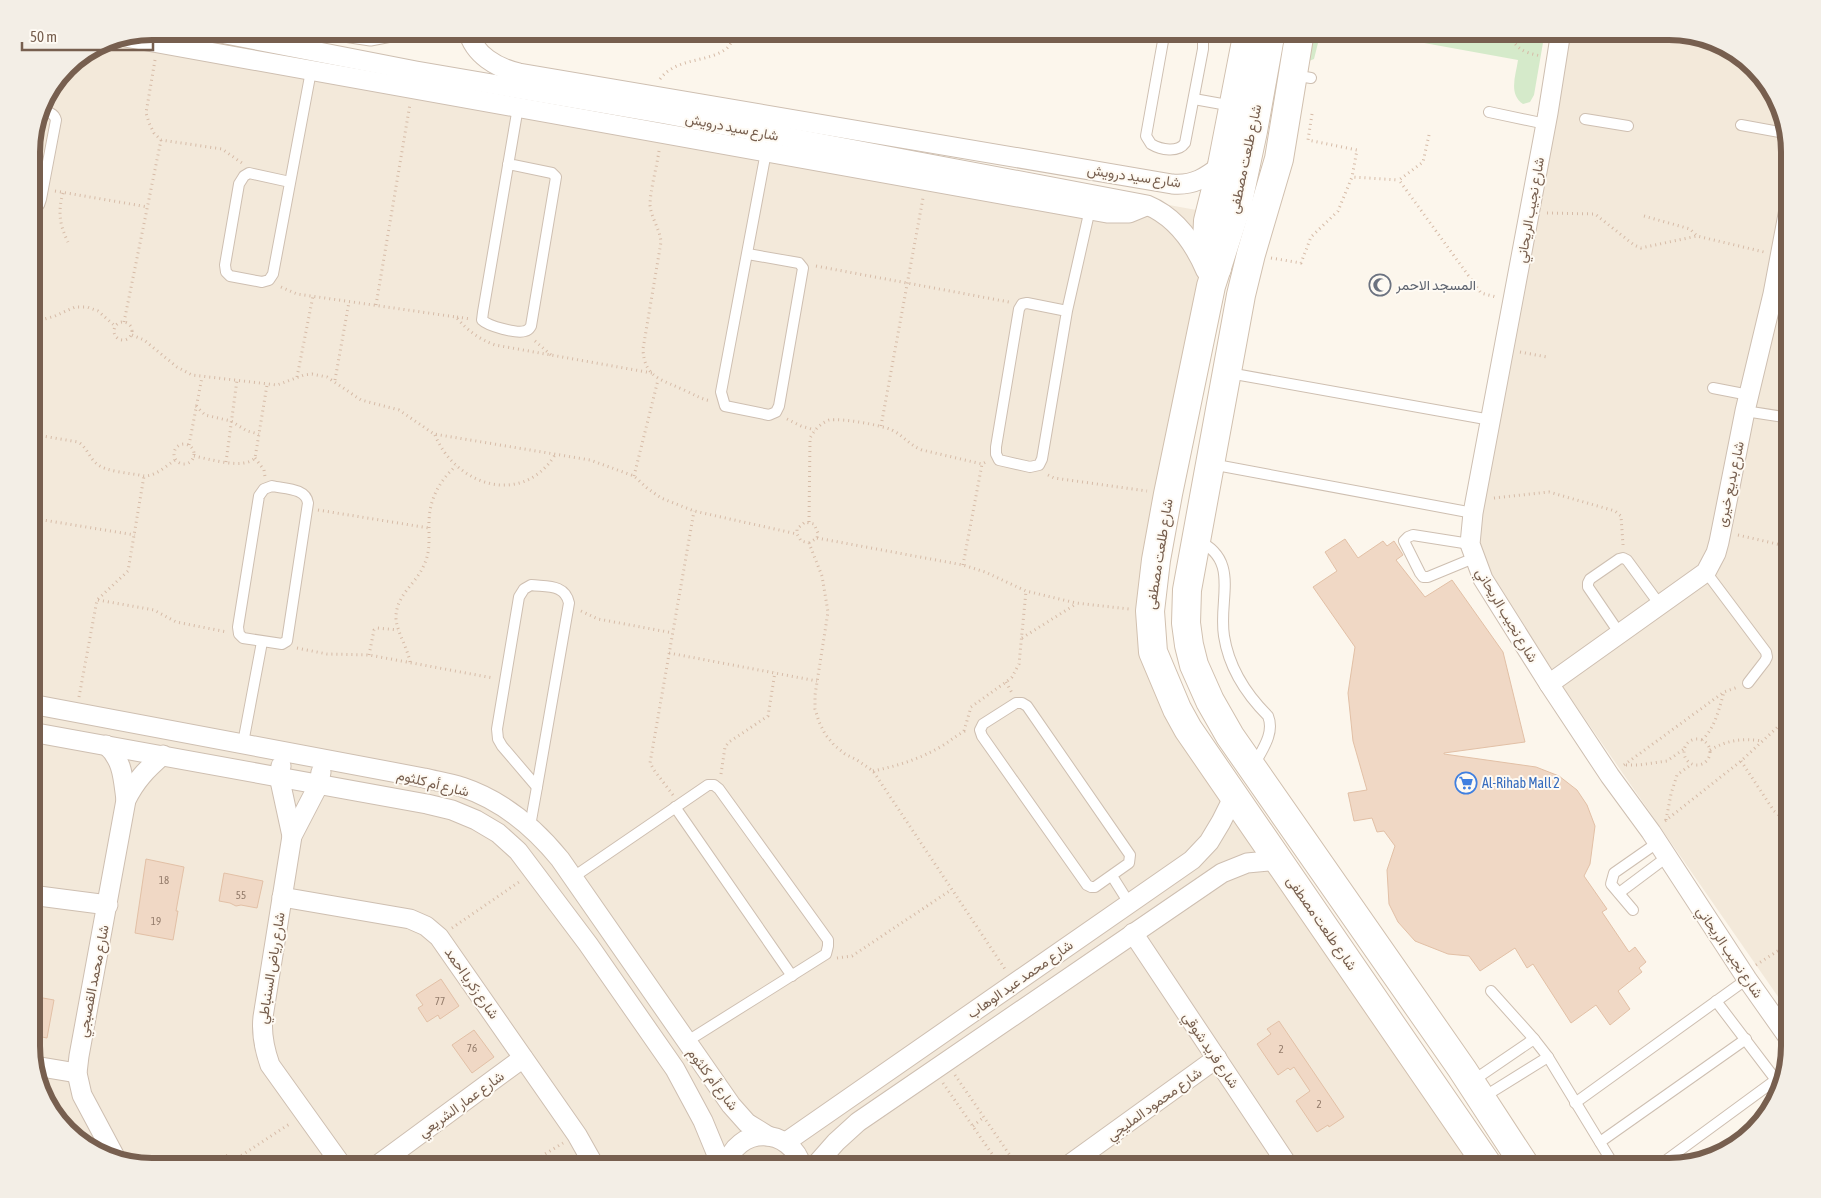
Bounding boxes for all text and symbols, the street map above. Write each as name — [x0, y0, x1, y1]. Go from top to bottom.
scale bar — [22, 20, 154, 52]
text: 50 m — [30, 28, 57, 45]
street label: شارع طلعت مصطفى — [1226, 103, 1267, 216]
street label: شارع سيد درويش — [683, 110, 780, 147]
street label: شارع نجيب الريحاني — [1513, 156, 1551, 265]
street label: شارع سيد درويش — [1086, 161, 1182, 193]
mosque icon: المسجد الاحمر — [1368, 273, 1392, 297]
place label: المسجد الاحمر — [1395, 277, 1476, 294]
street label: شارع بديع خيرى — [1713, 440, 1750, 529]
street label: شارع طلعت مصطفى — [1142, 498, 1179, 611]
street label: شارع نجيب الريحاني — [1469, 565, 1541, 667]
street label: شارع أم كلثوم — [395, 766, 471, 803]
supermarket icon: Al-Rihab Mall 2 — [1454, 771, 1478, 795]
place label: Al-Rihab Mall 2 — [1482, 775, 1560, 791]
street label: شارع طلعت مصطفى — [1281, 873, 1361, 975]
house number: 18 — [159, 874, 169, 886]
house number: 55 — [236, 889, 246, 901]
street label: شارع نجيب الريحاني — [1690, 903, 1767, 1003]
street label: شارع رياض السنباطي — [254, 911, 292, 1026]
house number: 19 — [151, 915, 161, 927]
street label: شارع محمد القصبجي — [74, 923, 116, 1039]
street label: شارع محمد عبد الوهاب — [964, 937, 1078, 1024]
street label: شارع زكريا احمد — [439, 944, 502, 1023]
house number: 77 — [435, 995, 445, 1007]
street label: شارع فريد شوقي — [1176, 1009, 1242, 1093]
house number: 76 — [467, 1042, 477, 1054]
house number: 2 — [1278, 1043, 1284, 1055]
street label: شارع أم كلثوم — [682, 1045, 742, 1115]
street label: شارع محمود المليجي — [1103, 1064, 1207, 1147]
street label: شارع عمار الشريعي — [415, 1068, 509, 1144]
house number: 2 — [1316, 1098, 1322, 1110]

